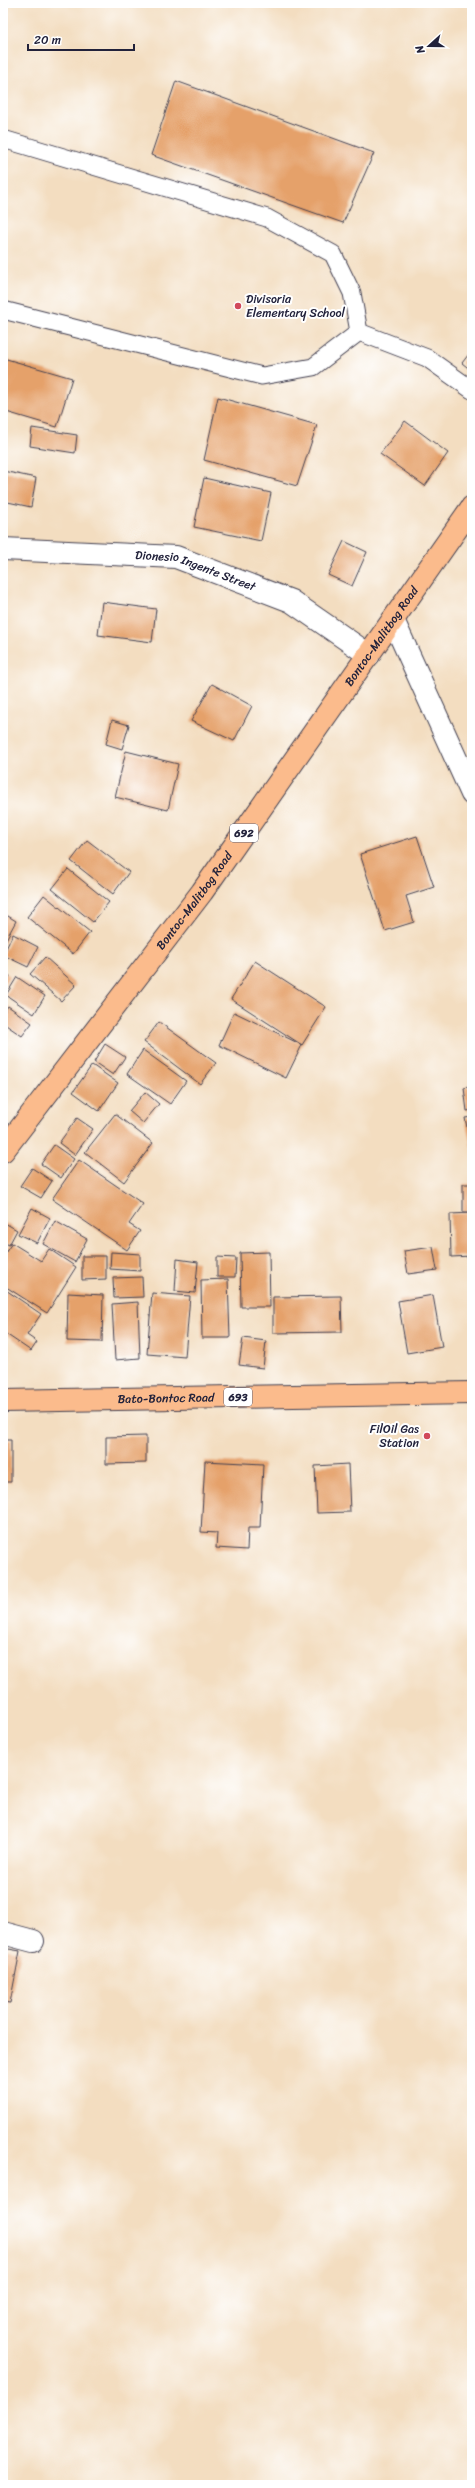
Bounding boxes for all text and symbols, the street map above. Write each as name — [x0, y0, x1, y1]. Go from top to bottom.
scale bar — [28, 26, 134, 52]
north arrow — [409, 26, 449, 66]
text: 20 m — [34, 29, 61, 51]
text: N — [410, 42, 431, 57]
place label: Divisoria Elementary School — [246, 288, 346, 324]
marker: Divisoria Elementary School — [233, 301, 243, 311]
street label: Dionesio Ingente Street — [135, 544, 260, 598]
street label: Bontoc-Malitbog Road — [338, 581, 425, 691]
road number: 692 — [230, 824, 258, 842]
street label: Bontoc-Malitbog Road — [150, 846, 239, 955]
street label: Bato-Bontoc Road — [118, 1386, 215, 1410]
road number: 693 — [224, 1388, 252, 1406]
place label: FilOil Gas Station — [370, 1418, 419, 1454]
marker: FilOil Gas Station — [422, 1431, 432, 1441]

